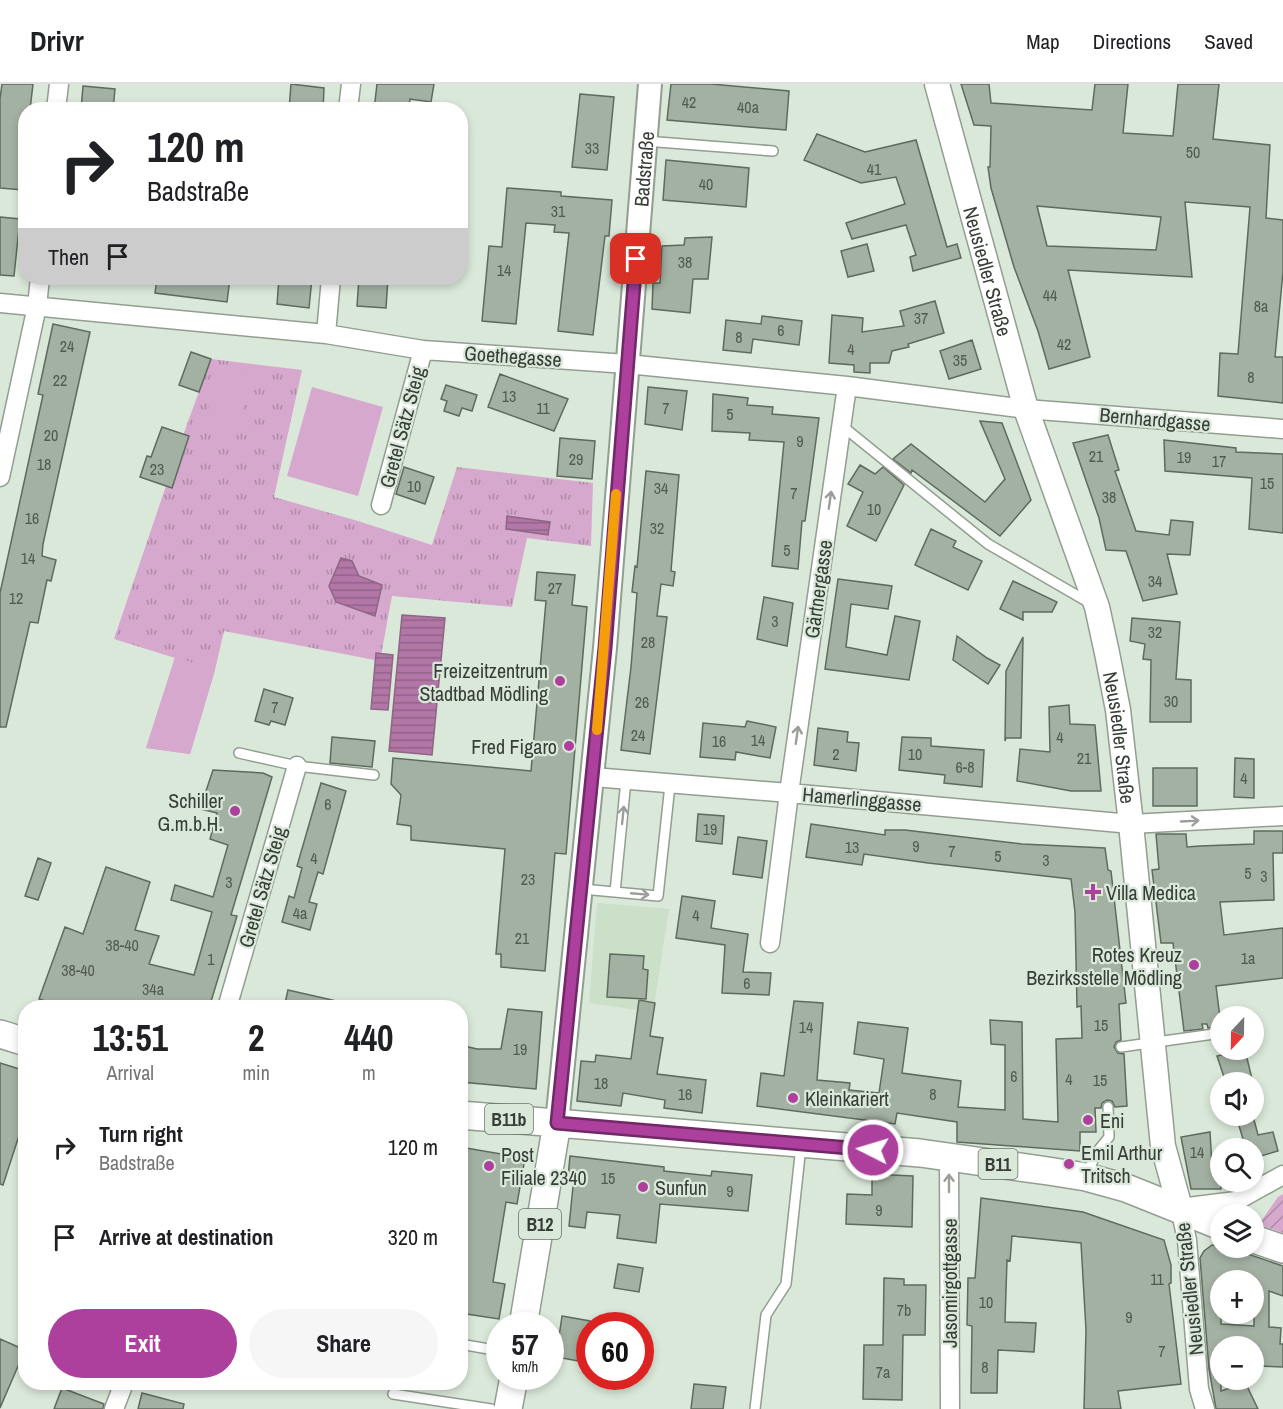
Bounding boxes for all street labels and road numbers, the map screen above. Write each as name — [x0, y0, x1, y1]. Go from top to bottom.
street label: Badstraße — [627, 130, 660, 208]
street label: Neusiedler Straße — [958, 203, 1019, 339]
street label: Goethegasse — [463, 339, 563, 373]
street label: Gretel Sätz Steig — [373, 363, 431, 491]
street label: Bernhardgasse — [1098, 401, 1212, 437]
street label: Gärtnergasse — [798, 538, 838, 640]
street label: Neusiedler Straße — [1097, 669, 1142, 805]
street label: Hamerlinggasse — [801, 780, 923, 818]
street label: Gretel Sätz Steig — [232, 823, 292, 951]
road number: B11b — [485, 1104, 533, 1134]
road number: B11 — [978, 1149, 1018, 1179]
road number: B12 — [519, 1209, 561, 1239]
street label: Jasomirgottgasse — [936, 1218, 963, 1348]
street label: Neusiedler Straße — [1169, 1221, 1209, 1357]

